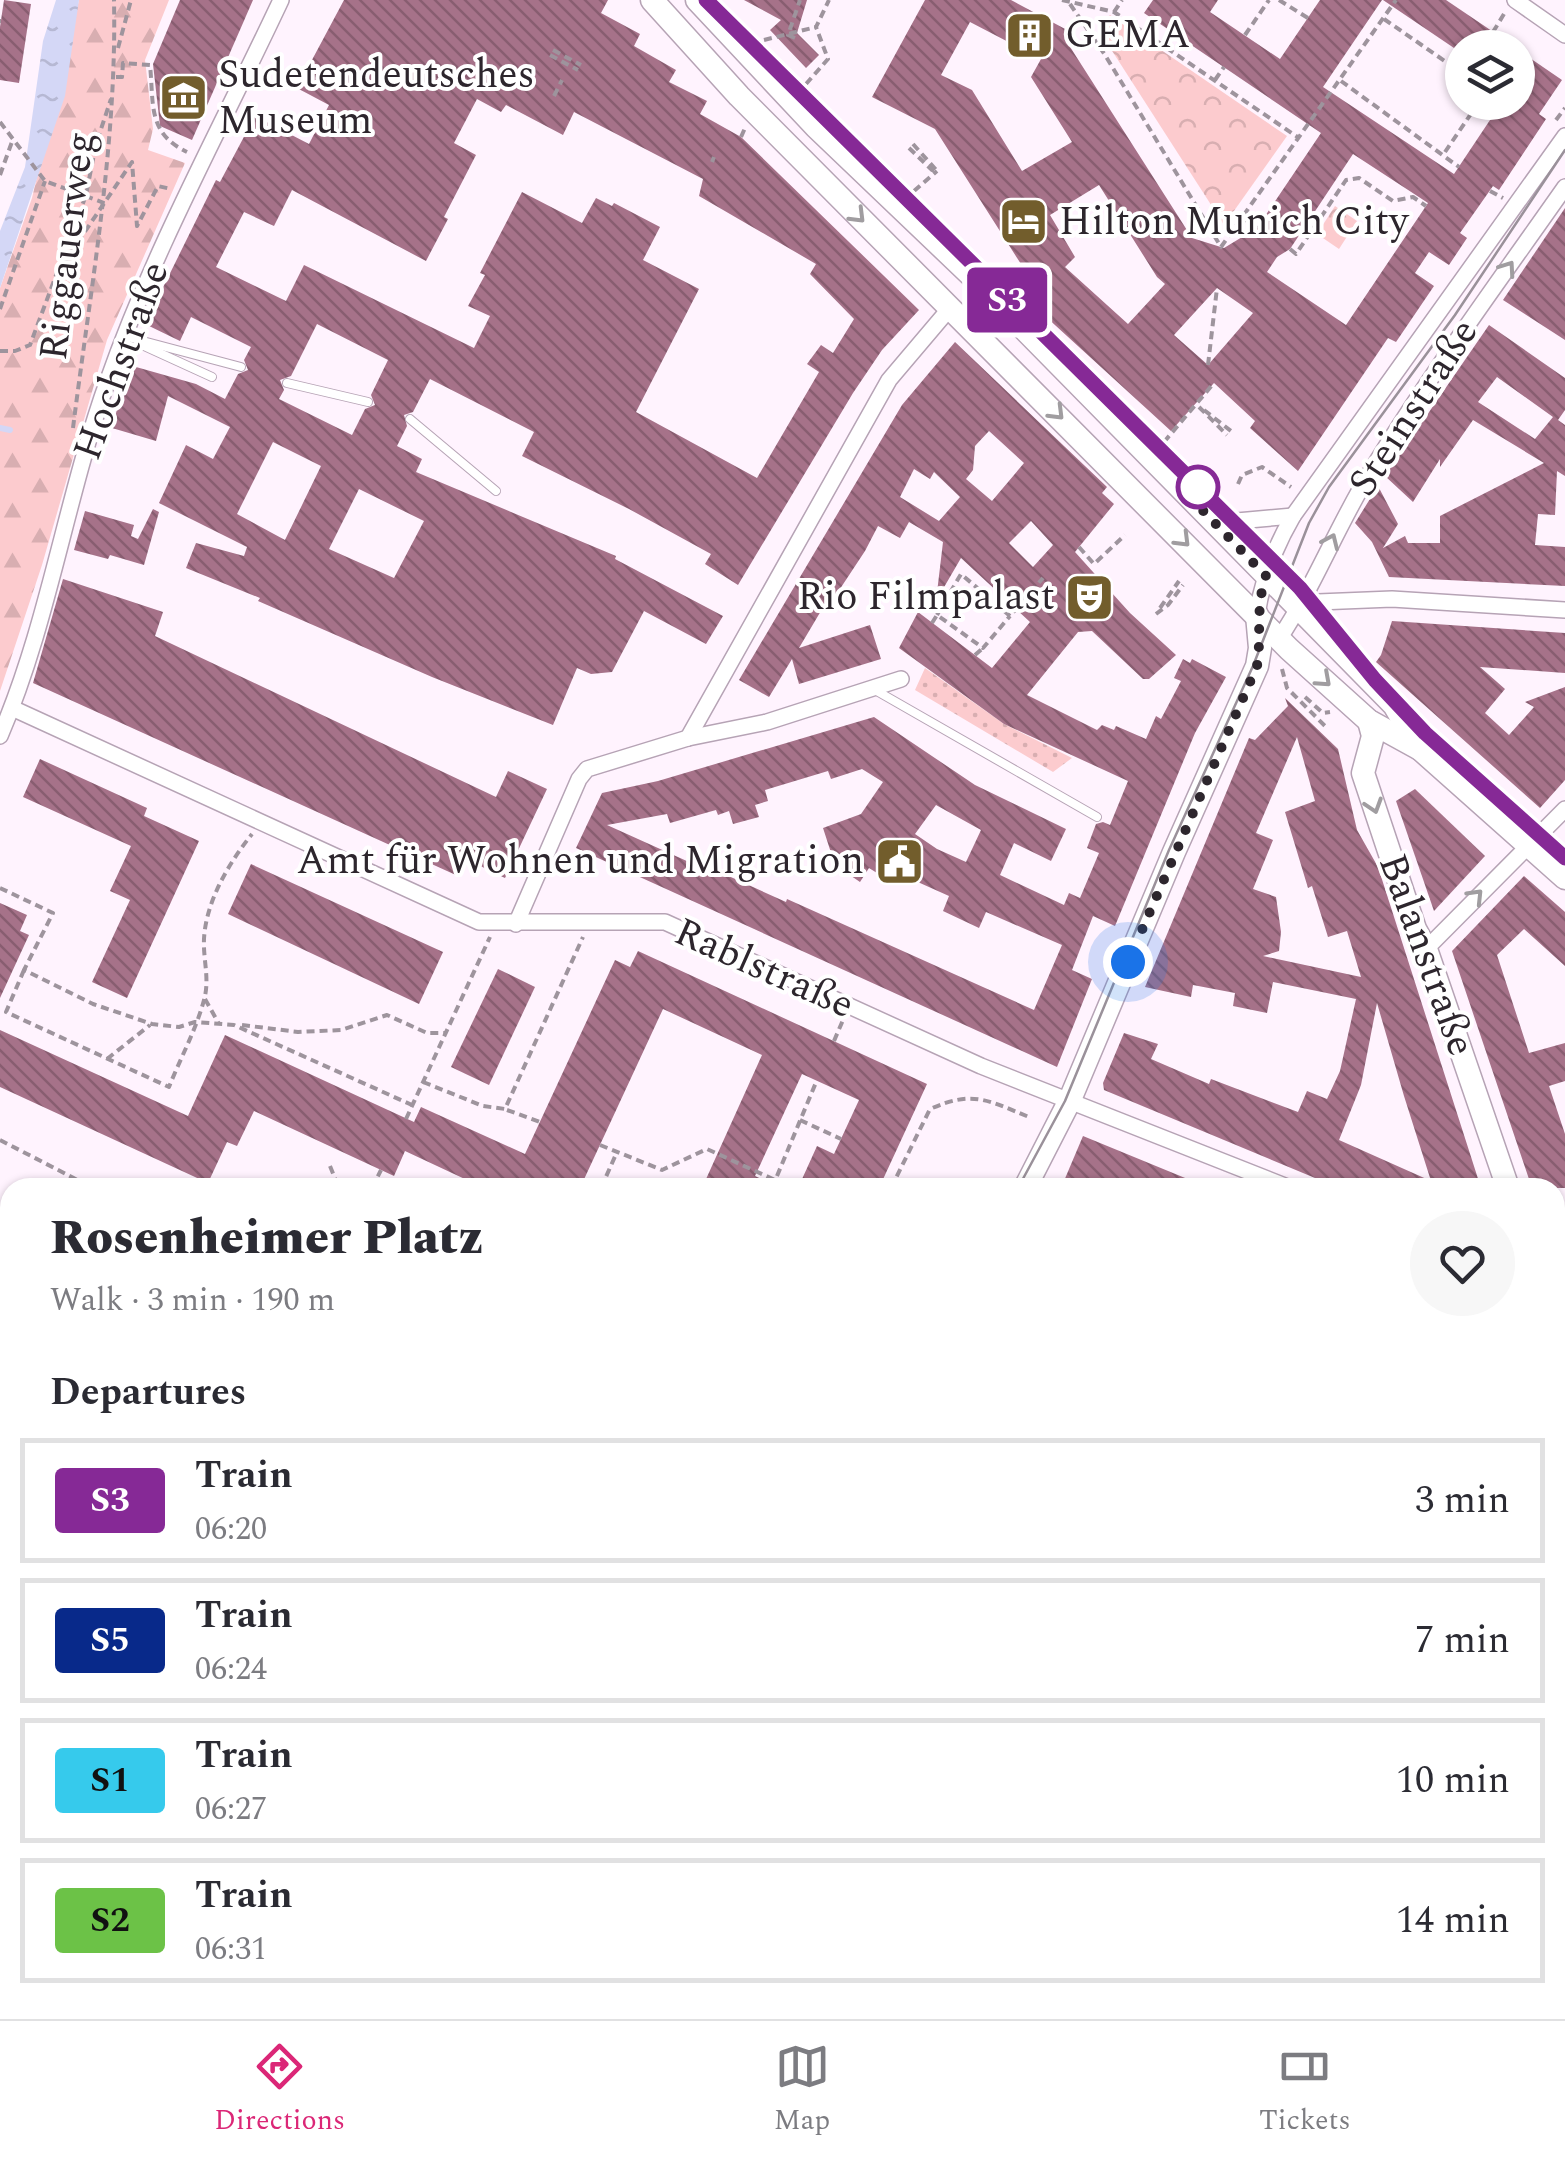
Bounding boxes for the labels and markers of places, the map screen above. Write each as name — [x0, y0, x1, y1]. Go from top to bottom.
place label: GEMA — [1065, 5, 1190, 66]
building icon: GEMA — [1004, 9, 1056, 61]
place label: Sudetendeutsches Museum — [218, 45, 535, 152]
museum icon: Sudetendeutsches Museum — [157, 72, 209, 124]
place label: Hilton Munich City — [1059, 192, 1410, 253]
hotel icon: Hilton Munich City — [998, 196, 1050, 248]
unlabelled marker — [1177, 466, 1219, 508]
place label: Rio Filmpalast — [797, 567, 1055, 628]
theatre icon: Rio Filmpalast — [1064, 571, 1116, 623]
place label: Amt für Wohnen und Migration — [296, 831, 864, 892]
public building icon: Amt für Wohnen und Migration — [873, 835, 925, 887]

